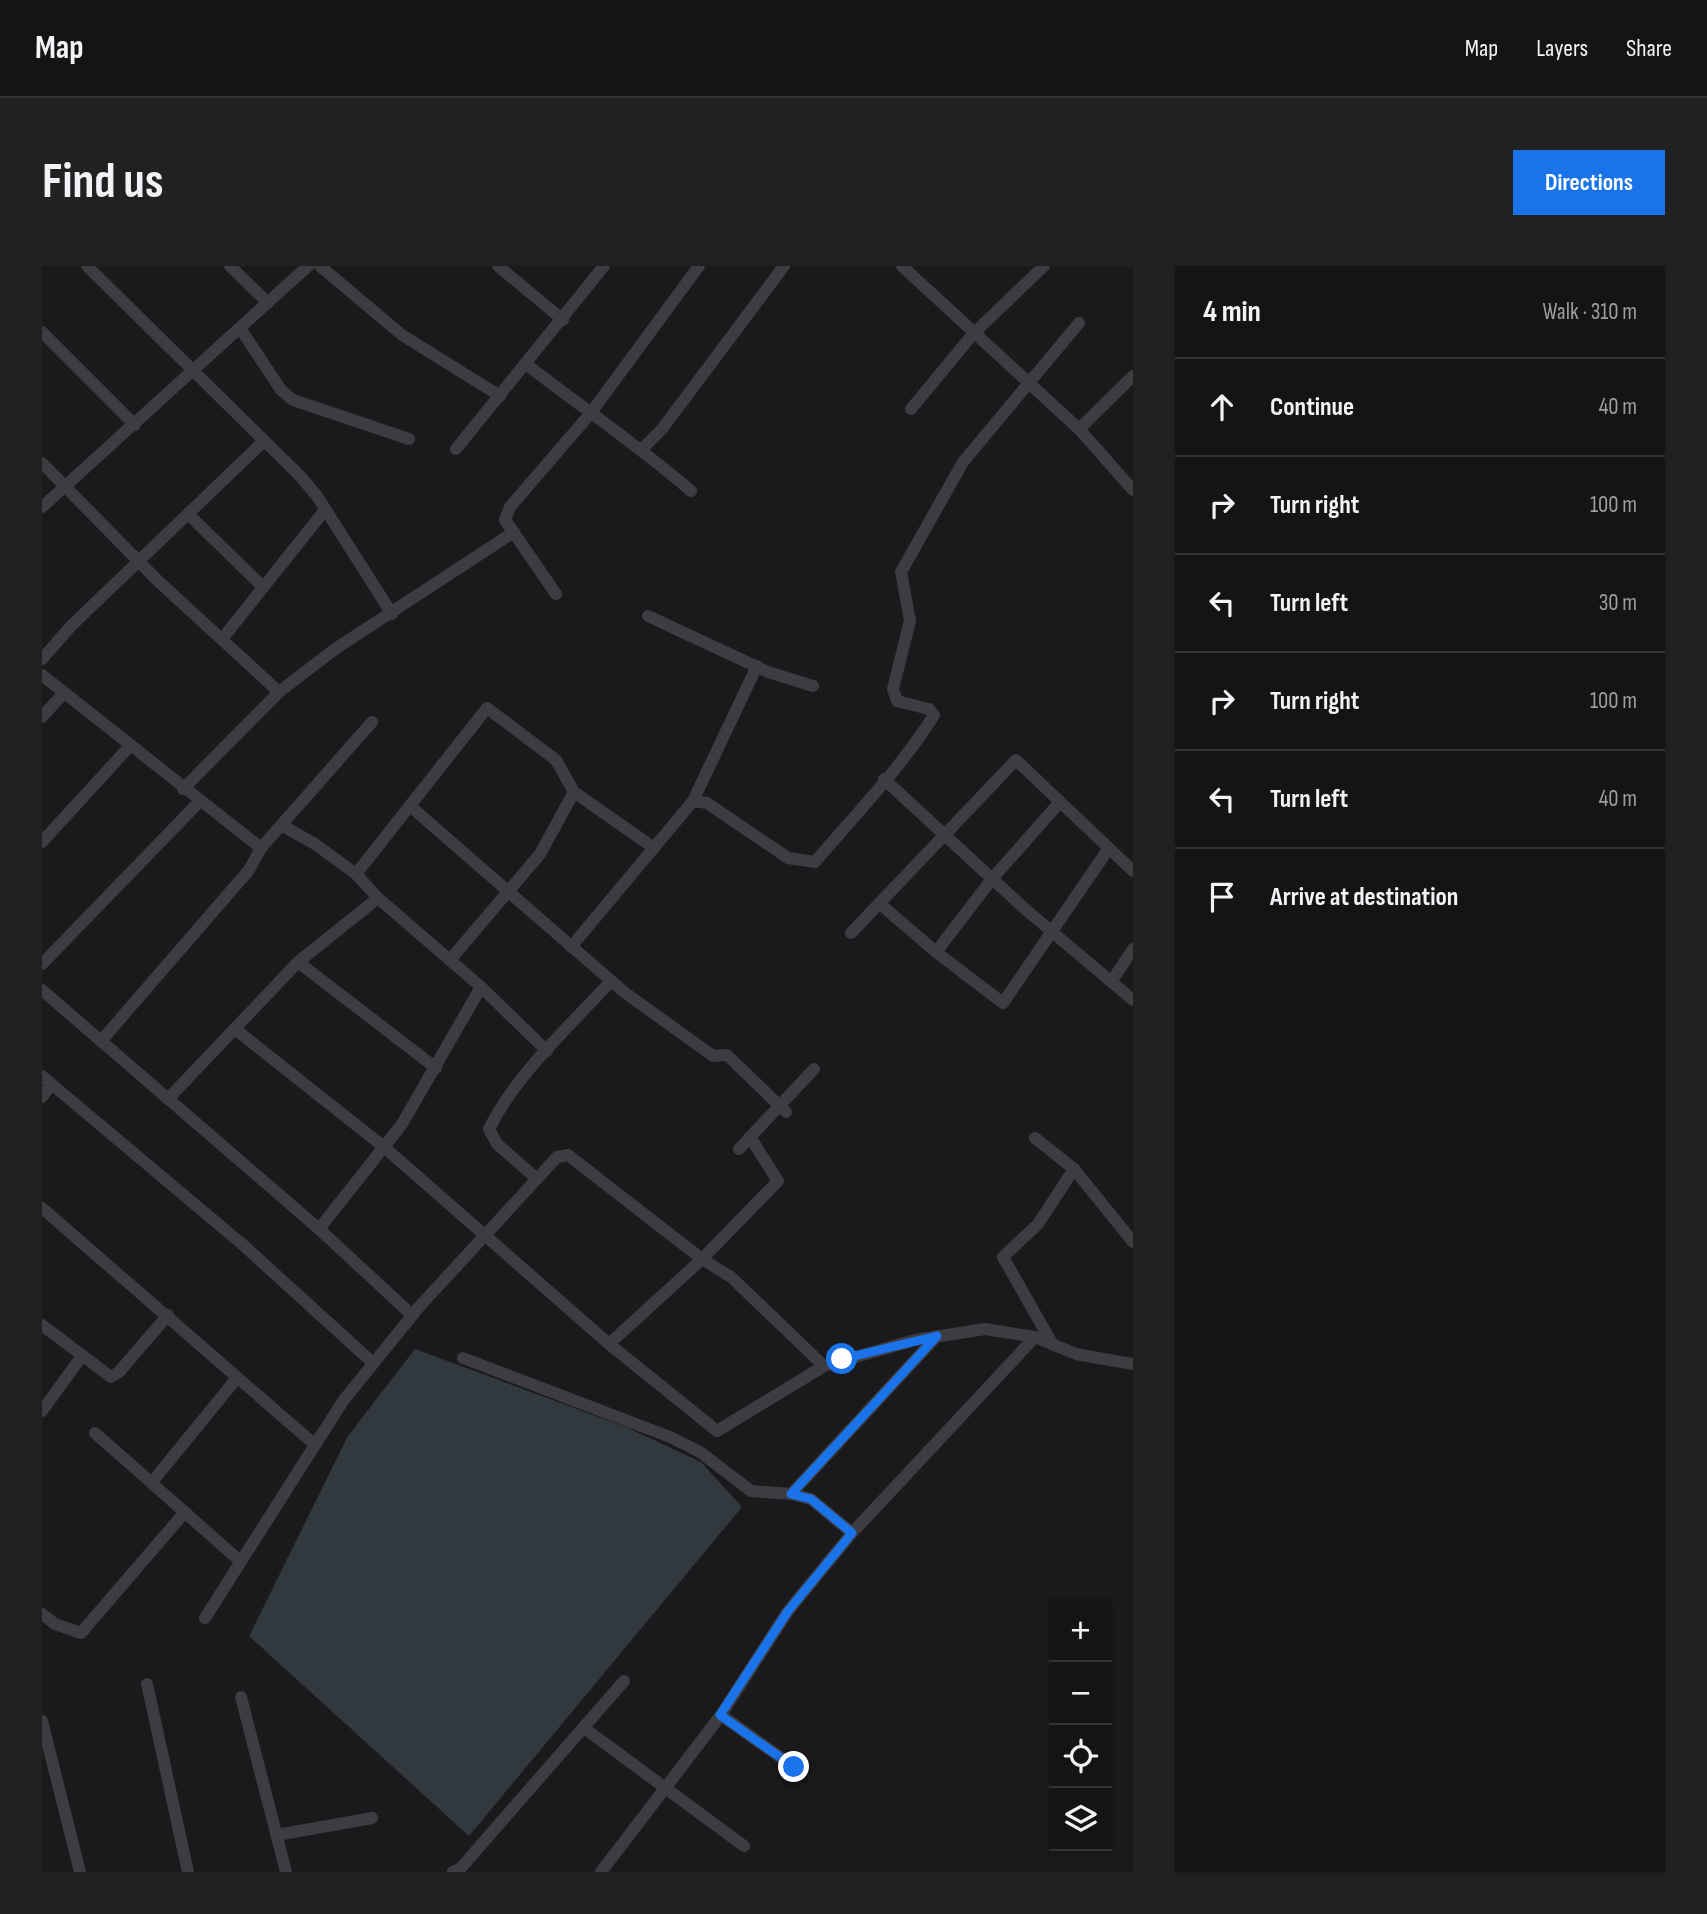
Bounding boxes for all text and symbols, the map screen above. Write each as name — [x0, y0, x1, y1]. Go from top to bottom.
text: Map — [35, 28, 84, 68]
text: Map — [1465, 34, 1498, 63]
text: Layers — [1536, 34, 1588, 63]
text: Share — [1626, 34, 1672, 63]
button: Directions — [1513, 150, 1665, 215]
text: Find us — [42, 153, 164, 212]
text: 4 min — [1203, 294, 1261, 330]
text: Walk · 310 m — [1542, 298, 1637, 326]
icon: ahead — [1203, 388, 1241, 426]
text: Continue — [1270, 392, 1354, 423]
text: 40 m — [1599, 393, 1637, 421]
icon: right — [1203, 486, 1241, 524]
text: Turn right — [1270, 490, 1359, 521]
text: 100 m — [1590, 491, 1637, 519]
icon: left — [1203, 584, 1241, 622]
text: Turn left — [1270, 588, 1348, 619]
text: 30 m — [1599, 589, 1637, 617]
icon: right — [1203, 682, 1241, 720]
text: Turn right — [1270, 686, 1359, 717]
text: 100 m — [1590, 687, 1637, 715]
icon: left — [1203, 780, 1241, 818]
text: Turn left — [1270, 784, 1348, 815]
text: 40 m — [1599, 785, 1637, 813]
icon: arrive — [1203, 878, 1241, 916]
text: Arrive at destination — [1270, 882, 1458, 913]
route start — [826, 1343, 857, 1374]
map controls — [1049, 1599, 1112, 1851]
button: + — [1049, 1599, 1112, 1662]
button: − — [1049, 1662, 1112, 1725]
button: locate — [1049, 1725, 1112, 1788]
route end — [778, 1751, 809, 1782]
button: layers — [1049, 1788, 1112, 1851]

